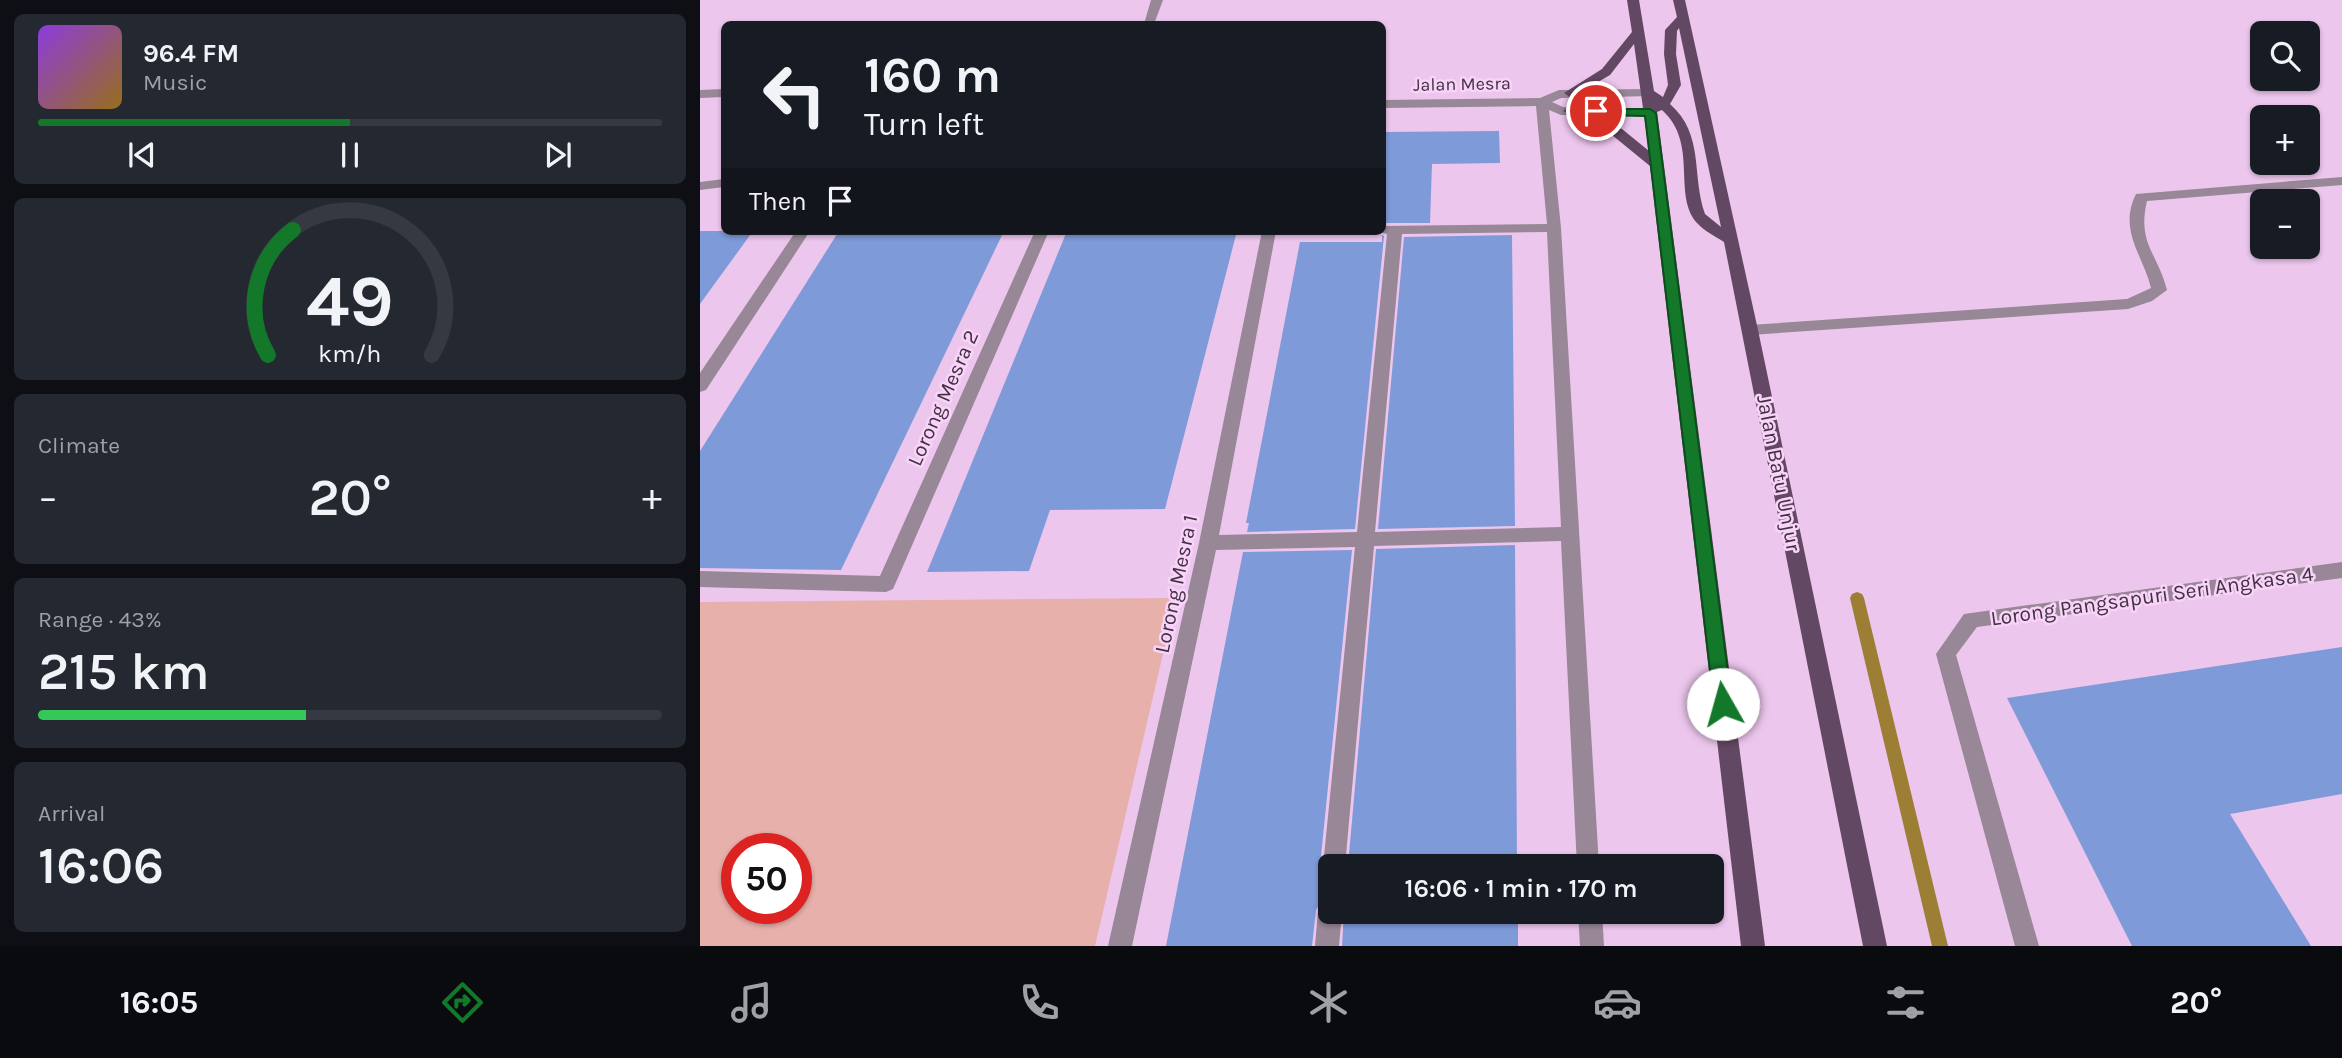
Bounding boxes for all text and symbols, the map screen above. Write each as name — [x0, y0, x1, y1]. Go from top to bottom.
map controls — [2250, 21, 2320, 259]
button: search — [2250, 21, 2320, 91]
text: 96.4 FM — [143, 38, 239, 69]
text: 160 m — [864, 47, 1001, 104]
icon: left — [749, 49, 840, 140]
text: Music — [143, 69, 207, 96]
street label: Jalan Mesra — [1413, 72, 1511, 96]
pin — [1566, 81, 1626, 141]
icon: arrive — [1577, 92, 1615, 130]
button: + — [2250, 105, 2320, 175]
text: Turn left — [864, 106, 984, 143]
icon: previous — [123, 136, 161, 174]
icon: pause — [331, 136, 369, 174]
icon: next — [539, 136, 577, 174]
icon: arrive — [821, 182, 859, 220]
text: Then — [749, 186, 807, 217]
button: − — [2250, 189, 2320, 259]
text: 49 — [306, 258, 394, 343]
street label: Lorong Mesra 2 — [902, 327, 984, 469]
text: km/h — [318, 339, 382, 368]
street label: Jalan Batu Unjur — [1752, 393, 1806, 554]
text: Climate — [38, 432, 120, 459]
text: 20° — [309, 467, 391, 528]
text: − — [38, 475, 58, 520]
text: + — [642, 475, 662, 520]
street label: Lorong Mesra 1 — [1150, 513, 1202, 655]
street label: Lorong Pangsapuri Seri Angkasa 4 — [1989, 561, 2315, 631]
text: Range · 43% — [38, 606, 162, 633]
text: 215 km — [38, 641, 210, 702]
position arrow — [1686, 667, 1760, 741]
text: Arrival — [38, 800, 105, 827]
speed limit sign: 50 — [721, 833, 812, 924]
text: 16:06 — [38, 835, 164, 896]
text: 16:06 · 1 min · 170 m — [1404, 873, 1638, 904]
icon: directions — [438, 978, 487, 1027]
icon: music — [727, 978, 776, 1027]
icon: phone — [1015, 978, 1064, 1027]
icon: climate — [1304, 978, 1353, 1027]
icon: car — [1593, 978, 1642, 1027]
icon: filters — [1881, 978, 1930, 1027]
text: 16:05 — [120, 984, 198, 1021]
text: 20° — [2170, 984, 2222, 1021]

